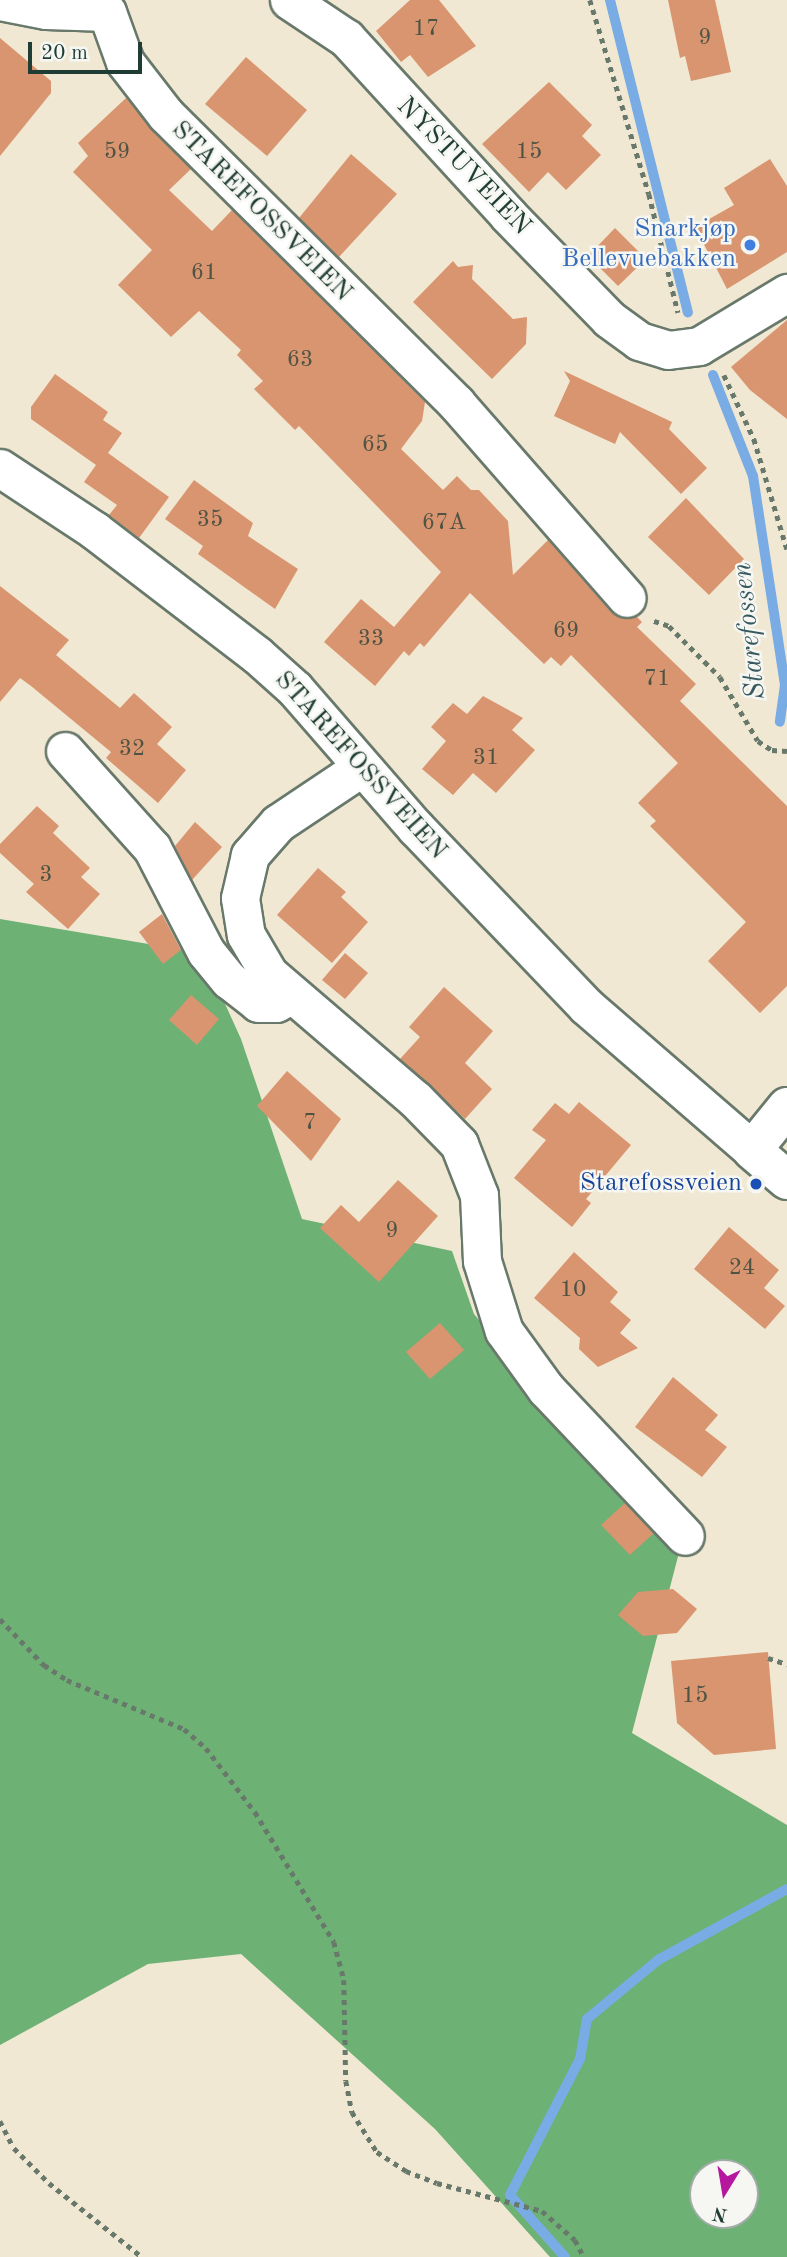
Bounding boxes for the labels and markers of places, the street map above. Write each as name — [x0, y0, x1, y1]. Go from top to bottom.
place label: Snarkjøp Bellevuebakken — [561, 214, 736, 276]
marker: Snarkjøp Bellevuebakken — [742, 237, 758, 253]
place label: Starefossveien — [580, 1168, 742, 1200]
marker: Starefossveien — [748, 1176, 764, 1192]

